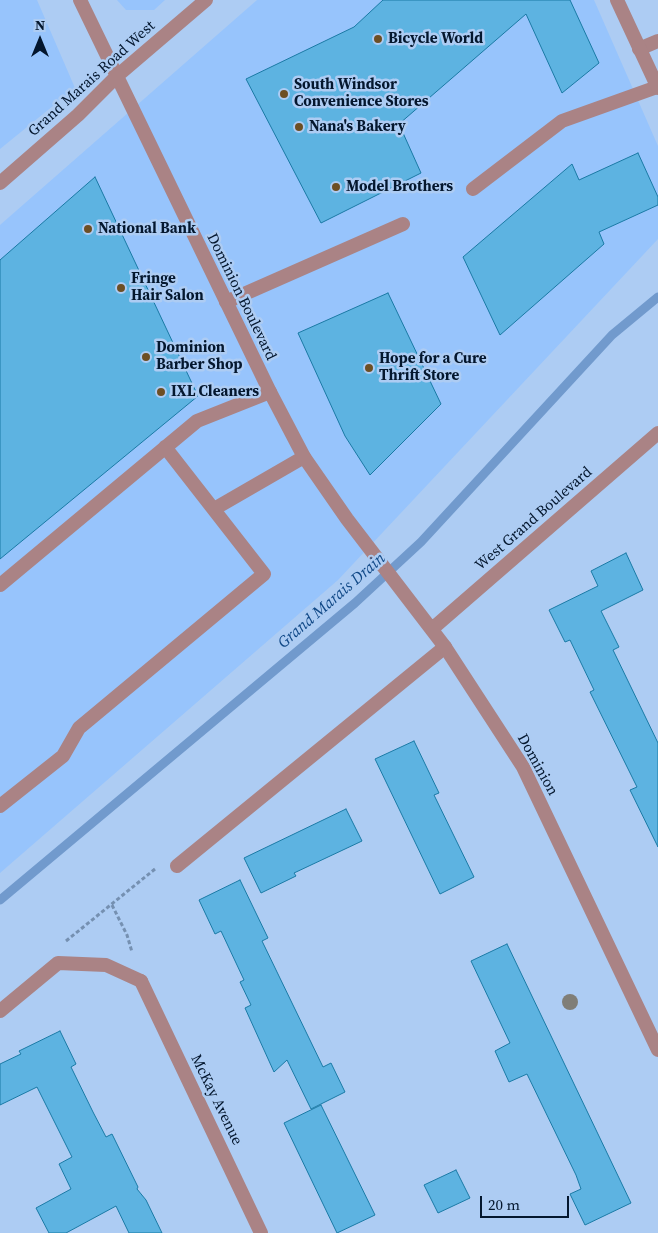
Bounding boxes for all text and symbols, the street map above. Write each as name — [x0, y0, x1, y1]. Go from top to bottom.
north arrow — [15, 15, 65, 65]
text: N — [35, 15, 45, 35]
street label: Grand Marais Road West — [25, 17, 159, 141]
place label: Bicycle World — [388, 30, 483, 48]
marker: Bicycle World — [372, 33, 384, 45]
place label: South Windsor Convenience Stores — [294, 76, 429, 111]
marker: South Windsor Convenience Stores — [278, 88, 290, 100]
place label: Nana's Bakery — [309, 118, 406, 136]
marker: Nana's Bakery — [293, 121, 305, 133]
place label: Model Brothers — [346, 178, 453, 196]
marker: Model Brothers — [330, 181, 342, 193]
place label: National Bank — [98, 220, 196, 238]
marker: National Bank — [82, 223, 94, 235]
street label: Dominion Boulevard — [202, 231, 280, 363]
place label: Fringe Hair Salon — [131, 270, 204, 305]
marker: Fringe Hair Salon — [115, 282, 127, 294]
place label: Dominion Barber Shop — [156, 339, 242, 374]
place label: Hope for a Cure Thrift Store — [379, 350, 486, 385]
marker: Dominion Barber Shop — [140, 351, 152, 363]
marker: Hope for a Cure Thrift Store — [363, 362, 375, 374]
place label: IXL Cleaners — [171, 383, 259, 401]
marker: IXL Cleaners — [155, 386, 167, 398]
street label: West Grand Boulevard — [472, 463, 596, 575]
water label: Grand Marais Drain — [274, 549, 390, 653]
street label: Dominion — [513, 731, 561, 799]
street label: McKay Avenue — [186, 1052, 246, 1148]
scale bar — [483, 1186, 572, 1218]
text: 20 m — [488, 1194, 520, 1215]

